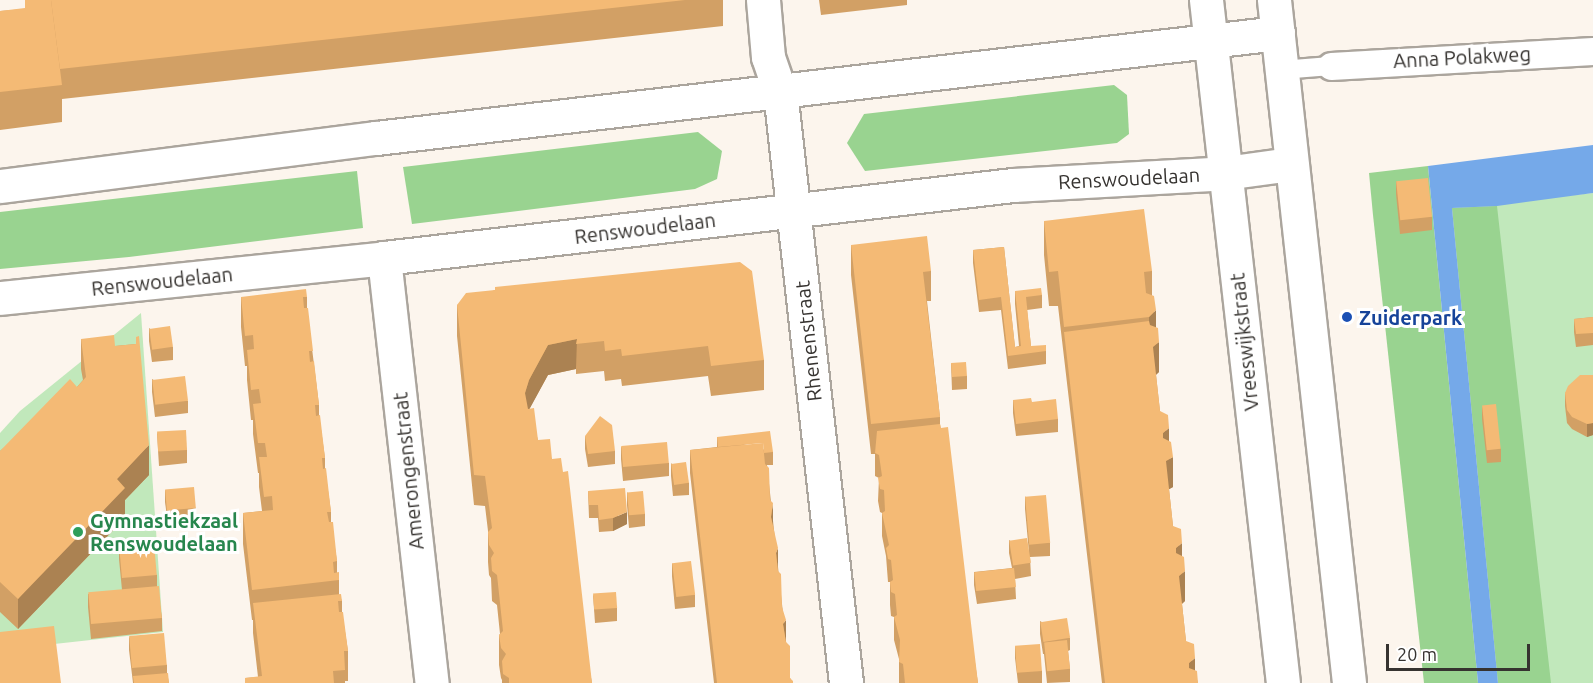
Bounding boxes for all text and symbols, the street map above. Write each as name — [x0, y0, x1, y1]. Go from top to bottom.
street label: Anna Polakweg — [1393, 41, 1531, 73]
street label: Renswoudelaan — [1057, 162, 1201, 194]
street label: Renswoudelaan — [573, 207, 717, 249]
street label: Renswoudelaan — [90, 262, 234, 300]
street label: Vreeswijkstraat — [1225, 272, 1263, 412]
street label: Rhenenstraat — [790, 279, 826, 403]
place label: Zuiderpark — [1359, 305, 1462, 329]
marker: Zuiderpark — [1340, 310, 1354, 324]
street label: Amerongenstraat — [388, 391, 428, 551]
place label: Gymnastiekzaal Renswoudelaan — [90, 508, 238, 555]
marker: Gymnastiekzaal Renswoudelaan — [71, 525, 85, 539]
scale bar — [1389, 632, 1533, 670]
text: 20 m — [1397, 644, 1437, 664]

